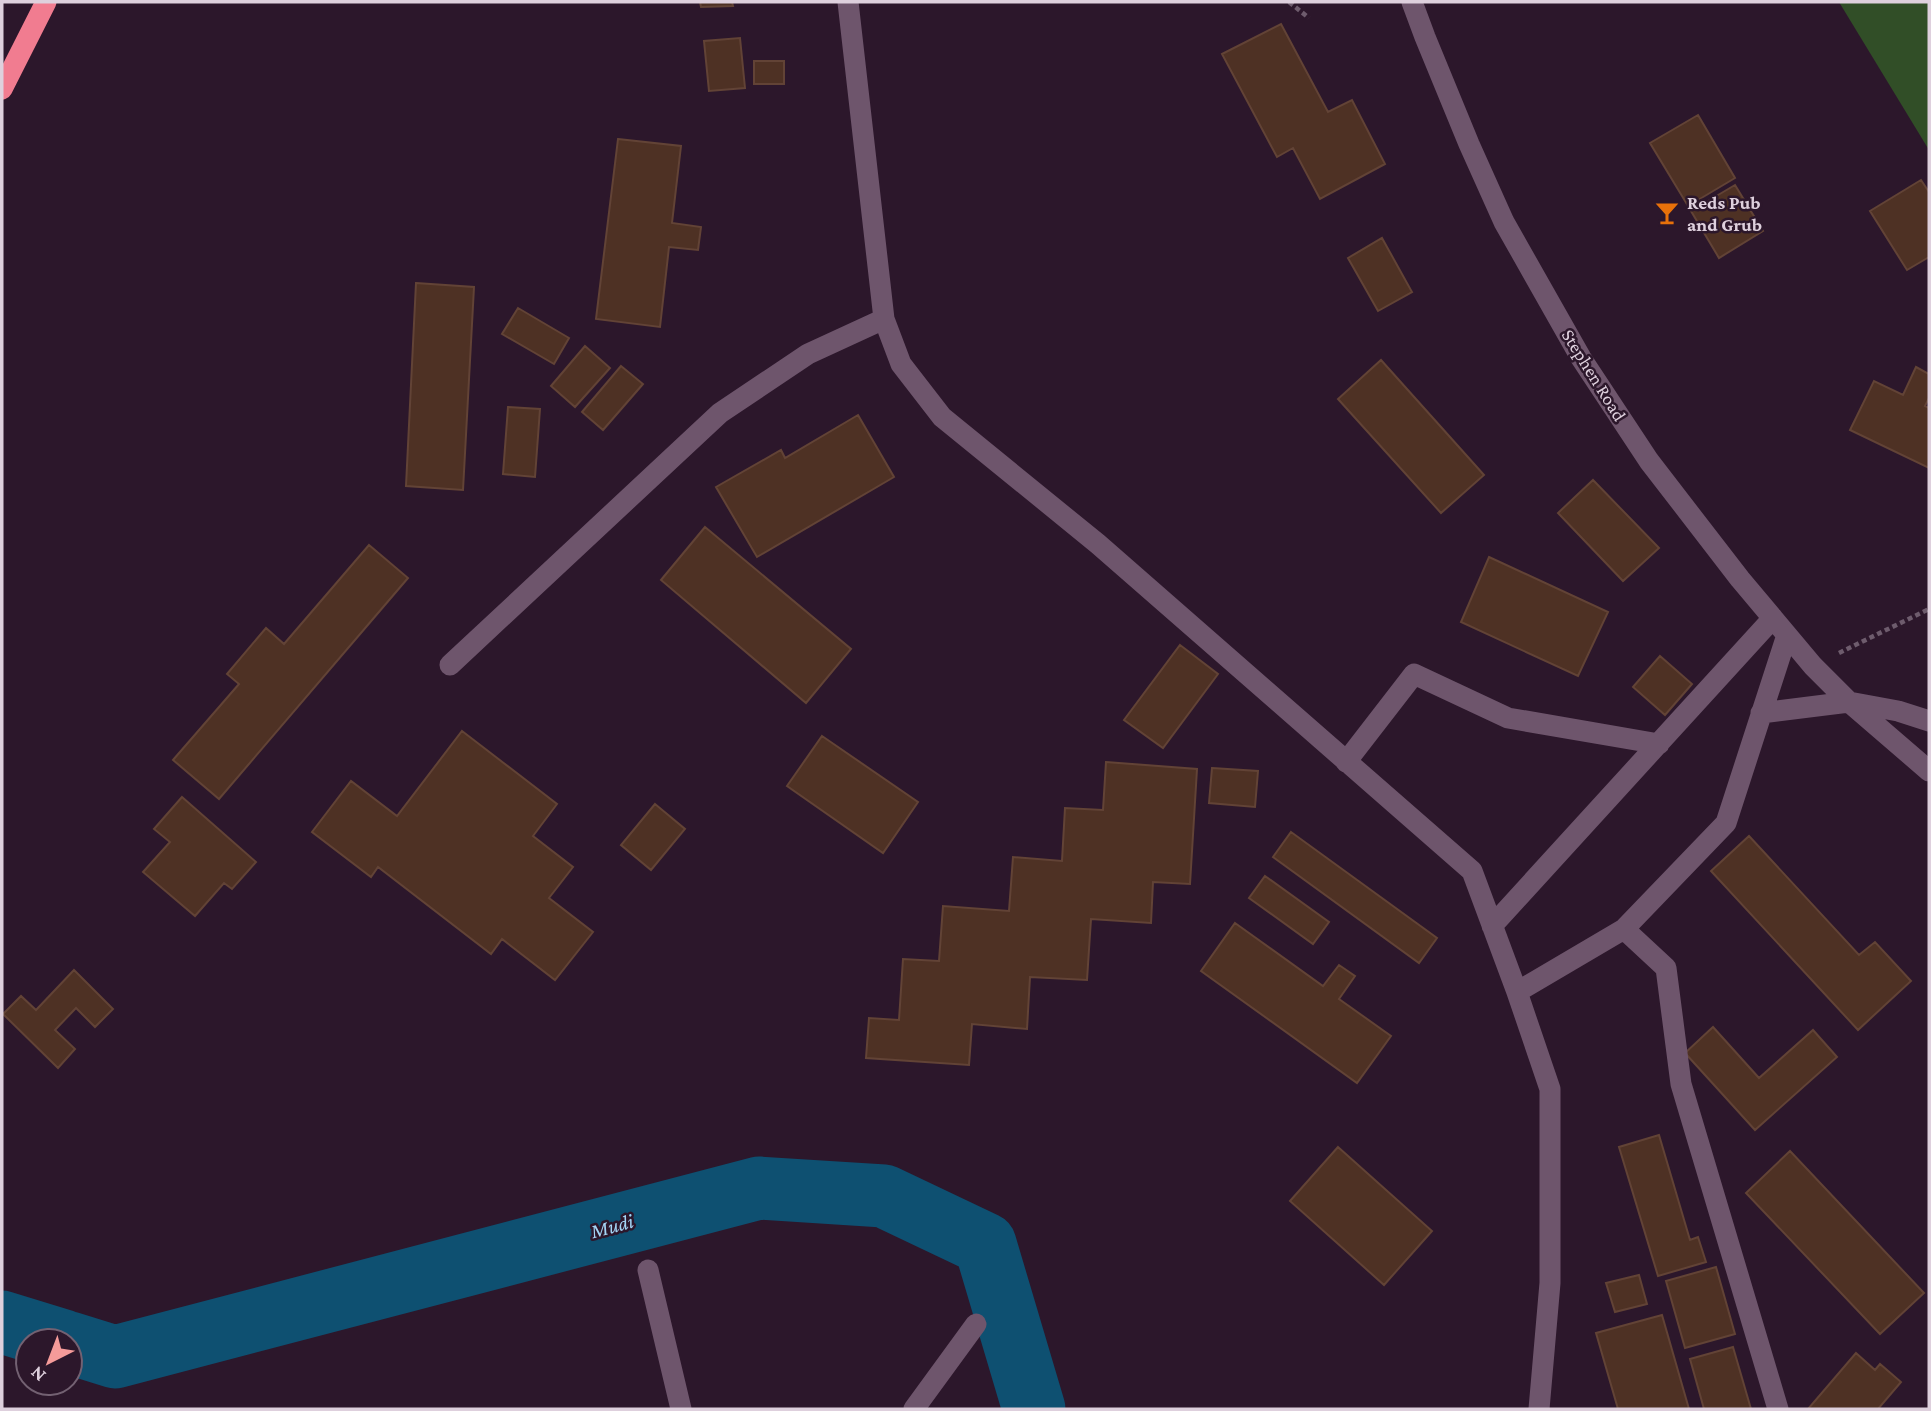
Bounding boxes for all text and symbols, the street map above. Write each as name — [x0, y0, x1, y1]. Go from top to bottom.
place label: Reds Pub and Grub — [1687, 192, 1762, 235]
bar icon: Reds Pub and Grub — [1653, 199, 1681, 227]
street label: Stephen Road — [1557, 325, 1631, 425]
water label: Mudi — [587, 1209, 636, 1243]
north arrow — [14, 1327, 84, 1397]
text: N — [26, 1362, 50, 1386]

